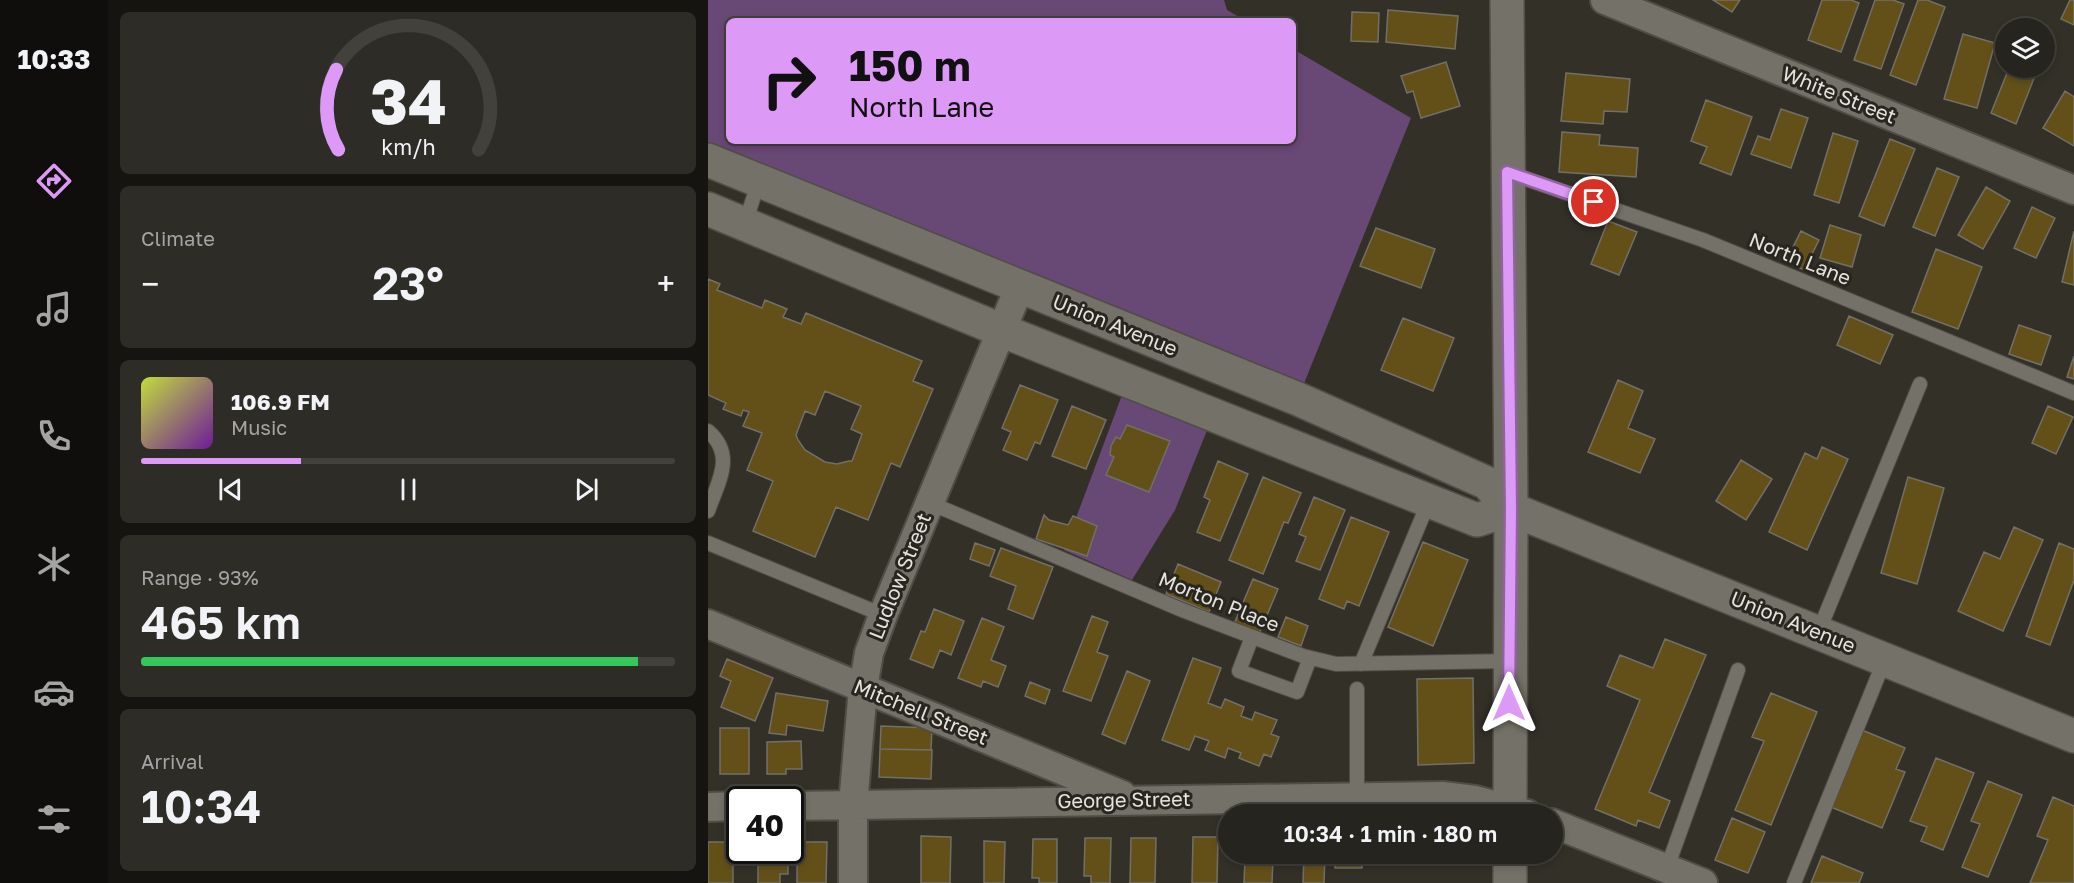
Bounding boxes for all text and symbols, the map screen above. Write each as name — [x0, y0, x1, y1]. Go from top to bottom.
map controls — [1995, 18, 2055, 78]
button: layers — [1995, 18, 2055, 78]
text: 150 m — [849, 40, 971, 90]
icon: right — [750, 42, 828, 120]
text: 10:33 — [17, 43, 91, 75]
street label: White Street — [1779, 60, 1900, 128]
text: 34 — [369, 63, 447, 138]
text: North Lane — [849, 91, 994, 123]
text: km/h — [381, 134, 435, 160]
icon: directions — [33, 160, 75, 202]
pin — [1568, 176, 1619, 227]
icon: arrive — [1577, 185, 1610, 218]
text: Climate — [141, 226, 215, 250]
street label: North Lane — [1746, 227, 1855, 289]
text: 23° — [372, 256, 444, 310]
text: − — [141, 264, 159, 303]
text: + — [657, 264, 675, 303]
icon: music — [33, 288, 75, 330]
street label: Union Avenue — [1050, 288, 1181, 360]
text: 106.9 FM — [231, 388, 330, 415]
icon: phone — [33, 415, 75, 457]
text: Music — [231, 415, 287, 439]
icon: previous — [214, 473, 247, 506]
icon: pause — [392, 473, 425, 506]
icon: next — [570, 473, 603, 506]
street label: Ludlow Street — [863, 509, 935, 642]
icon: climate — [33, 543, 75, 585]
text: Range · 93% — [141, 565, 259, 589]
street label: Morton Place — [1156, 566, 1283, 636]
street label: Union Avenue — [1728, 585, 1859, 657]
text: 465 km — [141, 595, 301, 649]
icon: car — [33, 671, 75, 713]
position arrow — [1477, 671, 1541, 735]
street label: Mitchell Street — [851, 673, 992, 749]
text: Arrival — [141, 749, 204, 773]
text: 10:34 — [141, 779, 262, 833]
speed limit sign: 40 — [726, 786, 804, 864]
street label: George Street — [1057, 786, 1191, 812]
icon: filters — [33, 798, 75, 840]
text: 10:34 · 1 min · 180 m — [1284, 820, 1497, 847]

